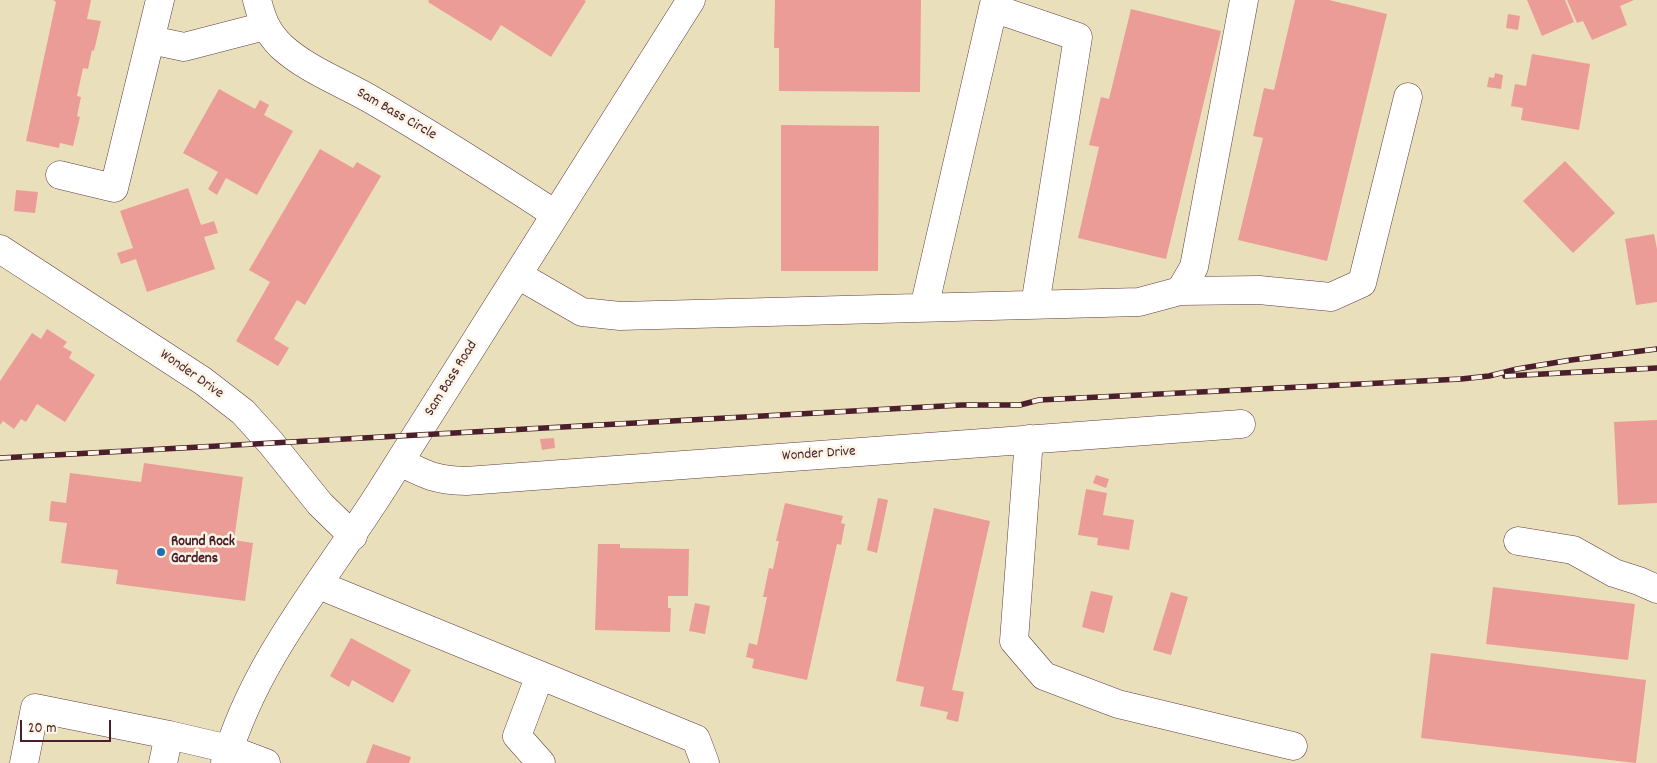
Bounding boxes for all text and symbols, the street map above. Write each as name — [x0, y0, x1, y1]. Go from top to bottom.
street label: Sam Bass Circle — [353, 85, 439, 145]
street label: Sam Bass Road — [422, 338, 482, 420]
street label: Wonder Drive — [156, 346, 226, 404]
street label: Wonder Drive — [782, 443, 856, 467]
place label: Round Rock Gardens — [171, 534, 235, 569]
marker: Round Rock Gardens — [155, 546, 167, 558]
scale bar — [22, 710, 114, 742]
text: 20 m — [28, 718, 56, 740]

